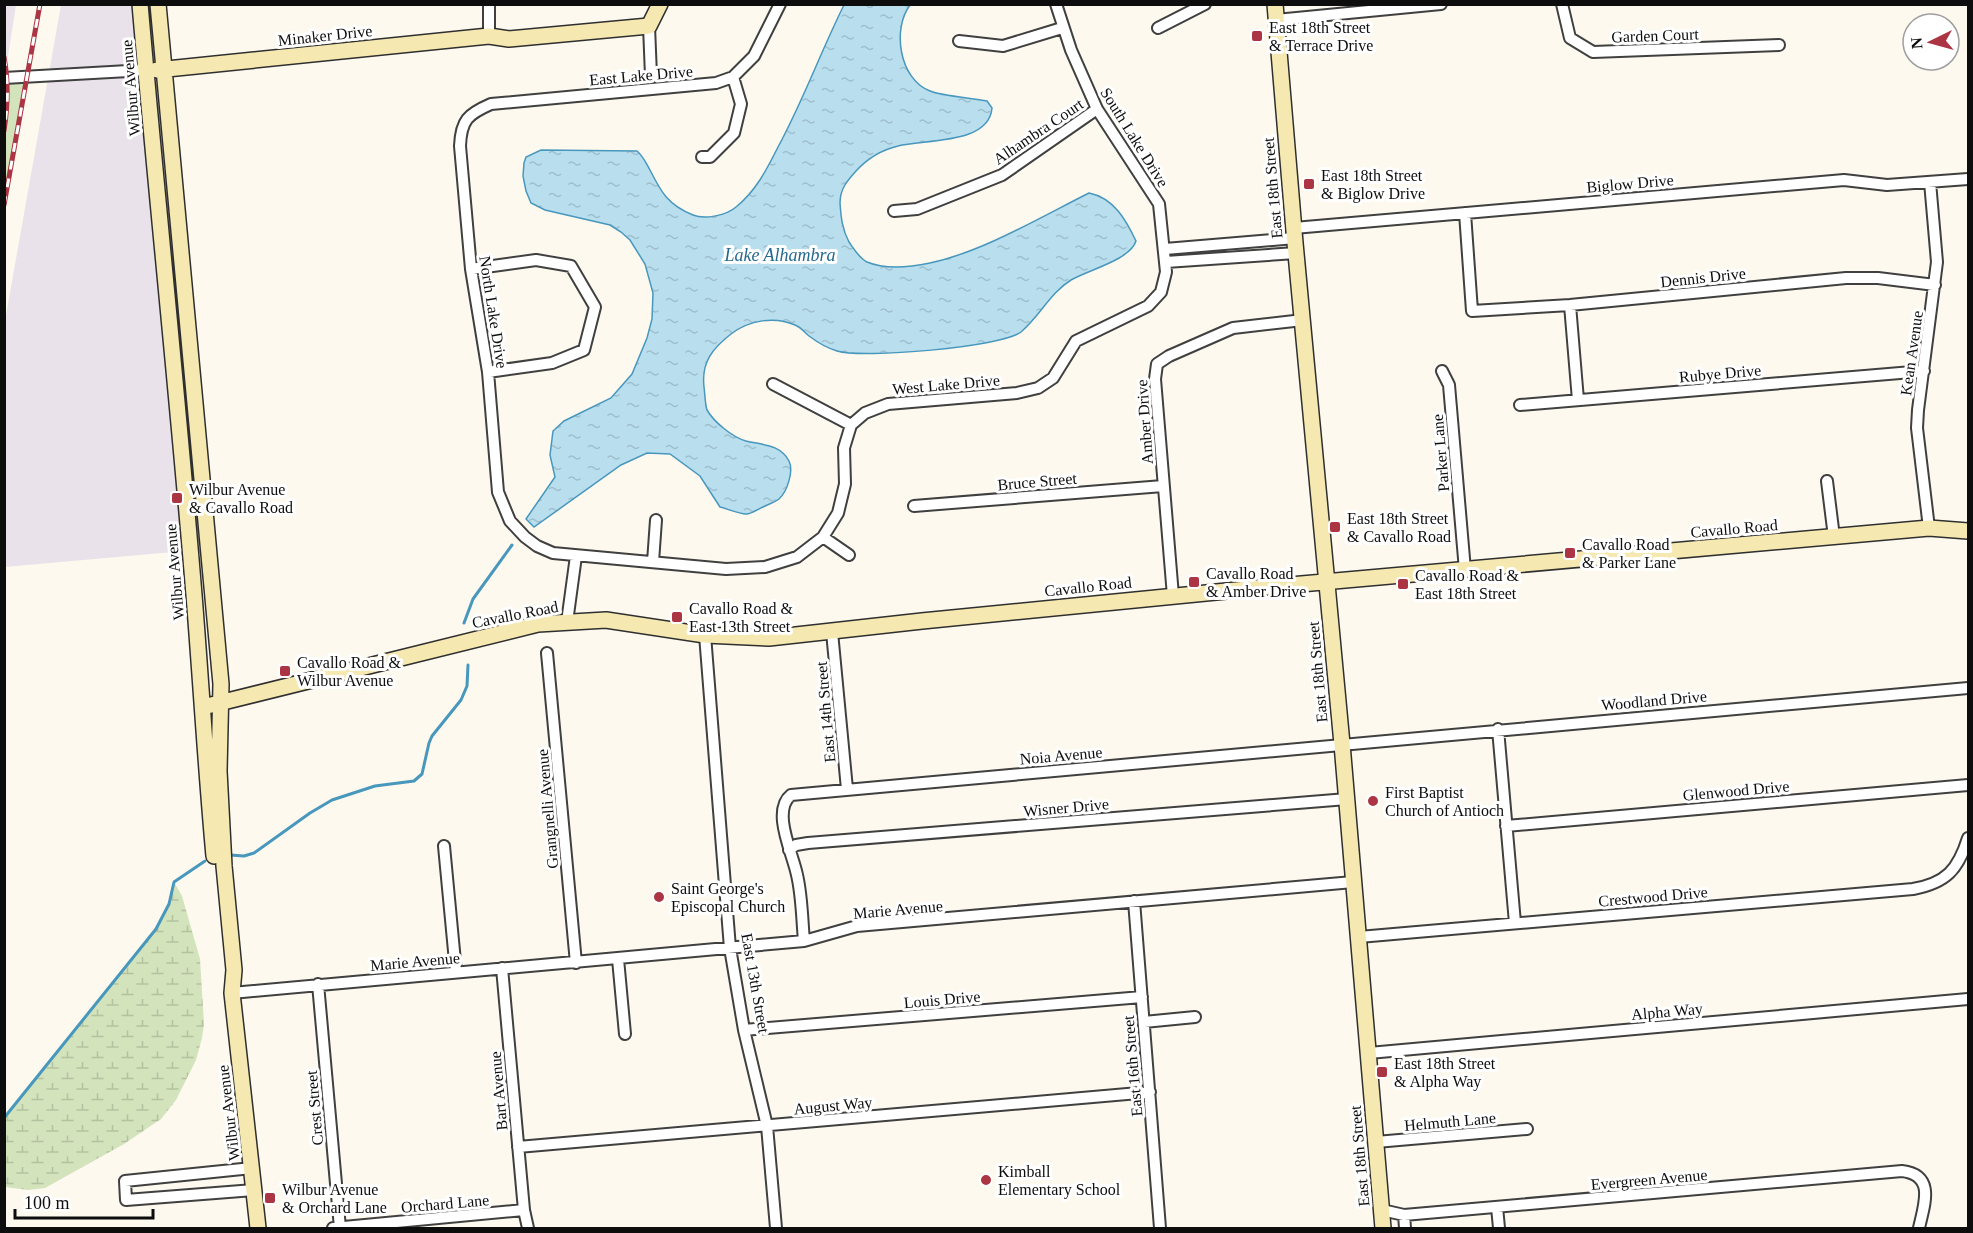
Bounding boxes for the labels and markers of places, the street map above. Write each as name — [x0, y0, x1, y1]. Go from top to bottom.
place label: East 18th Street & Terrace Drive — [1269, 19, 1373, 54]
marker: East 18th Street & Terrace Drive — [1250, 29, 1264, 43]
place label: East 18th Street & Biglow Drive — [1321, 167, 1425, 203]
marker: East 18th Street & Biglow Drive — [1302, 177, 1316, 191]
place label: Wilbur Avenue & Cavallo Road — [189, 481, 293, 516]
marker: Wilbur Avenue & Cavallo Road — [170, 491, 184, 505]
place label: East 18th Street & Cavallo Road — [1347, 510, 1451, 545]
marker: East 18th Street & Cavallo Road — [1328, 520, 1342, 534]
place label: Cavallo Road & Parker Lane — [1582, 536, 1676, 571]
marker: Cavallo Road & Parker Lane — [1563, 546, 1577, 560]
place label: Cavallo Road & Amber Drive — [1206, 565, 1306, 600]
place label: Cavallo Road & East 18th Street — [1415, 567, 1520, 602]
marker: Cavallo Road & Amber Drive — [1187, 575, 1201, 589]
marker: Cavallo Road & East 18th Street — [1396, 577, 1410, 591]
place label: Cavallo Road & East 13th Street — [689, 600, 794, 635]
marker: Cavallo Road & East 13th Street — [670, 610, 684, 624]
place label: Cavallo Road & Wilbur Avenue — [297, 654, 402, 689]
marker: Cavallo Road & Wilbur Avenue — [278, 664, 292, 678]
place label: First Baptist Church of Antioch — [1385, 784, 1504, 819]
marker: First Baptist Church of Antioch — [1366, 794, 1380, 808]
place label: Saint George's Episcopal Church — [671, 880, 785, 916]
marker: Saint George's Episcopal Church — [652, 890, 666, 904]
place label: East 18th Street & Alpha Way — [1394, 1055, 1496, 1091]
marker: East 18th Street & Alpha Way — [1375, 1065, 1389, 1079]
place label: Kimball Elementary School — [998, 1163, 1121, 1199]
marker: Kimball Elementary School — [979, 1173, 993, 1187]
place label: Wilbur Avenue & Orchard Lane — [282, 1181, 387, 1216]
marker: Wilbur Avenue & Orchard Lane — [263, 1191, 277, 1205]

